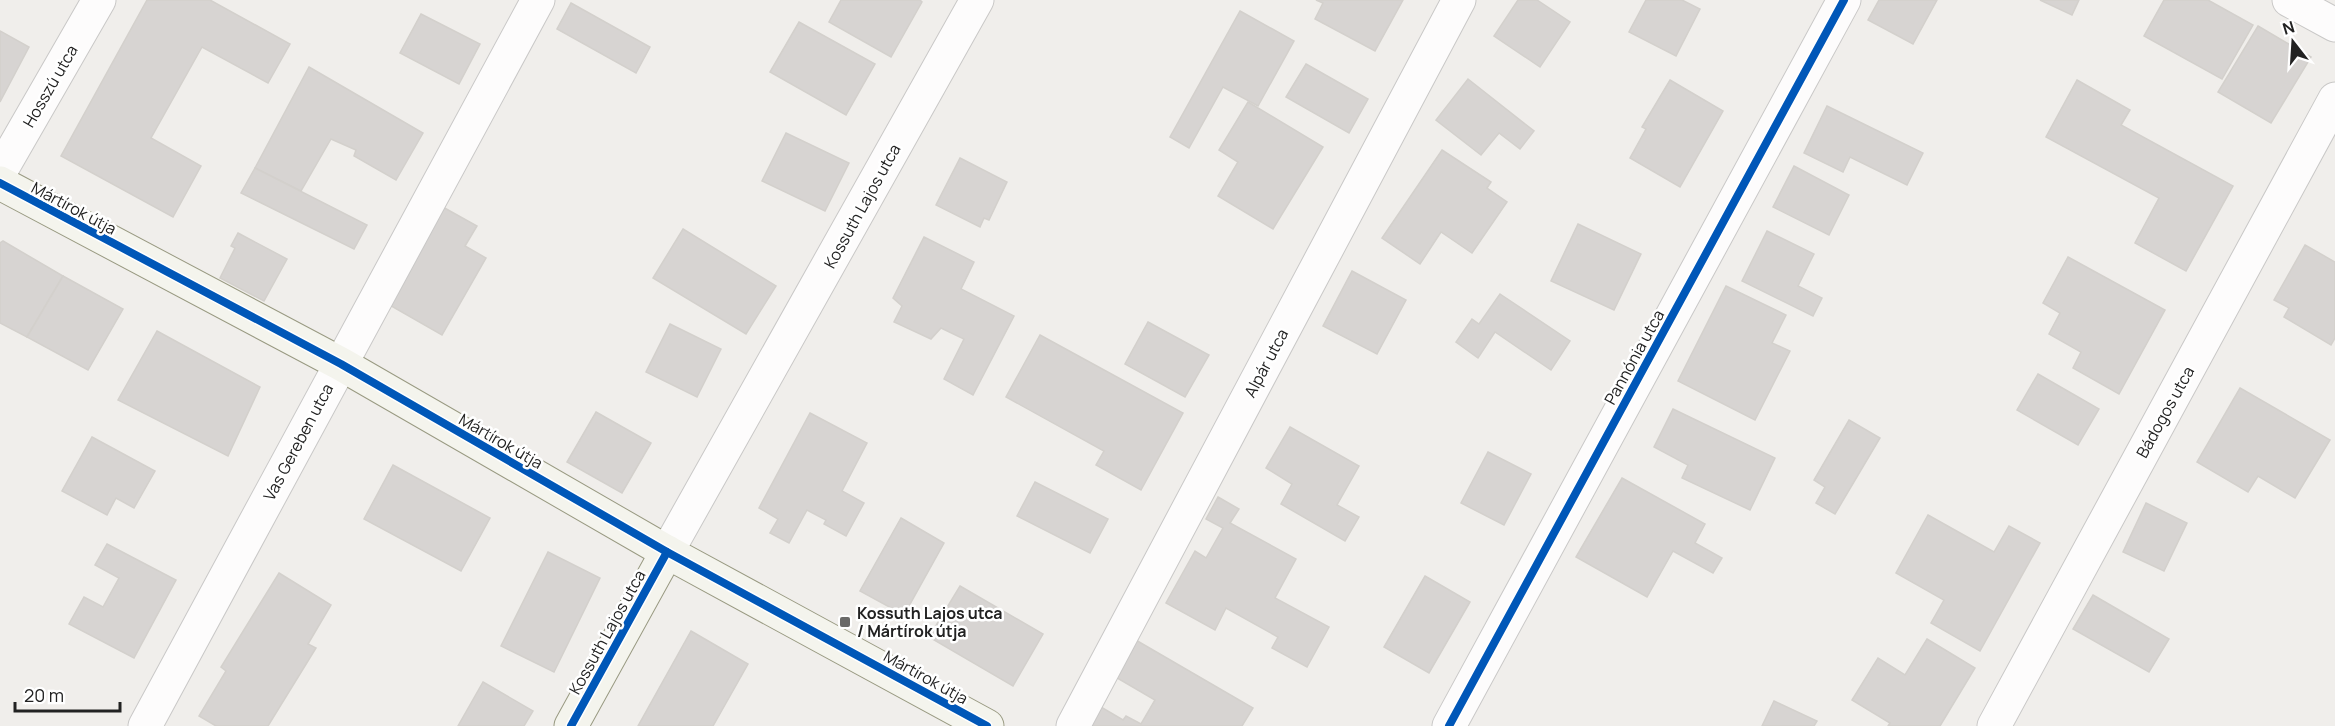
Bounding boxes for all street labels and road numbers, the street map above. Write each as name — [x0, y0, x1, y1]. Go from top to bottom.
street label: Hosszú utca — [18, 41, 82, 131]
street label: Kossuth Lajos utca — [819, 140, 905, 272]
street label: Mártírok útja — [28, 176, 120, 240]
street label: Pannónia utca — [1599, 306, 1669, 408]
street label: Alpár utca — [1239, 325, 1293, 401]
street label: Bádogos utca — [2131, 362, 2199, 462]
street label: Vas Gereben utca — [258, 380, 338, 504]
street label: Mártírok útja — [455, 408, 547, 474]
street label: Kossuth Lajos utca — [564, 566, 650, 698]
street label: Mártírok útja — [880, 645, 972, 709]

